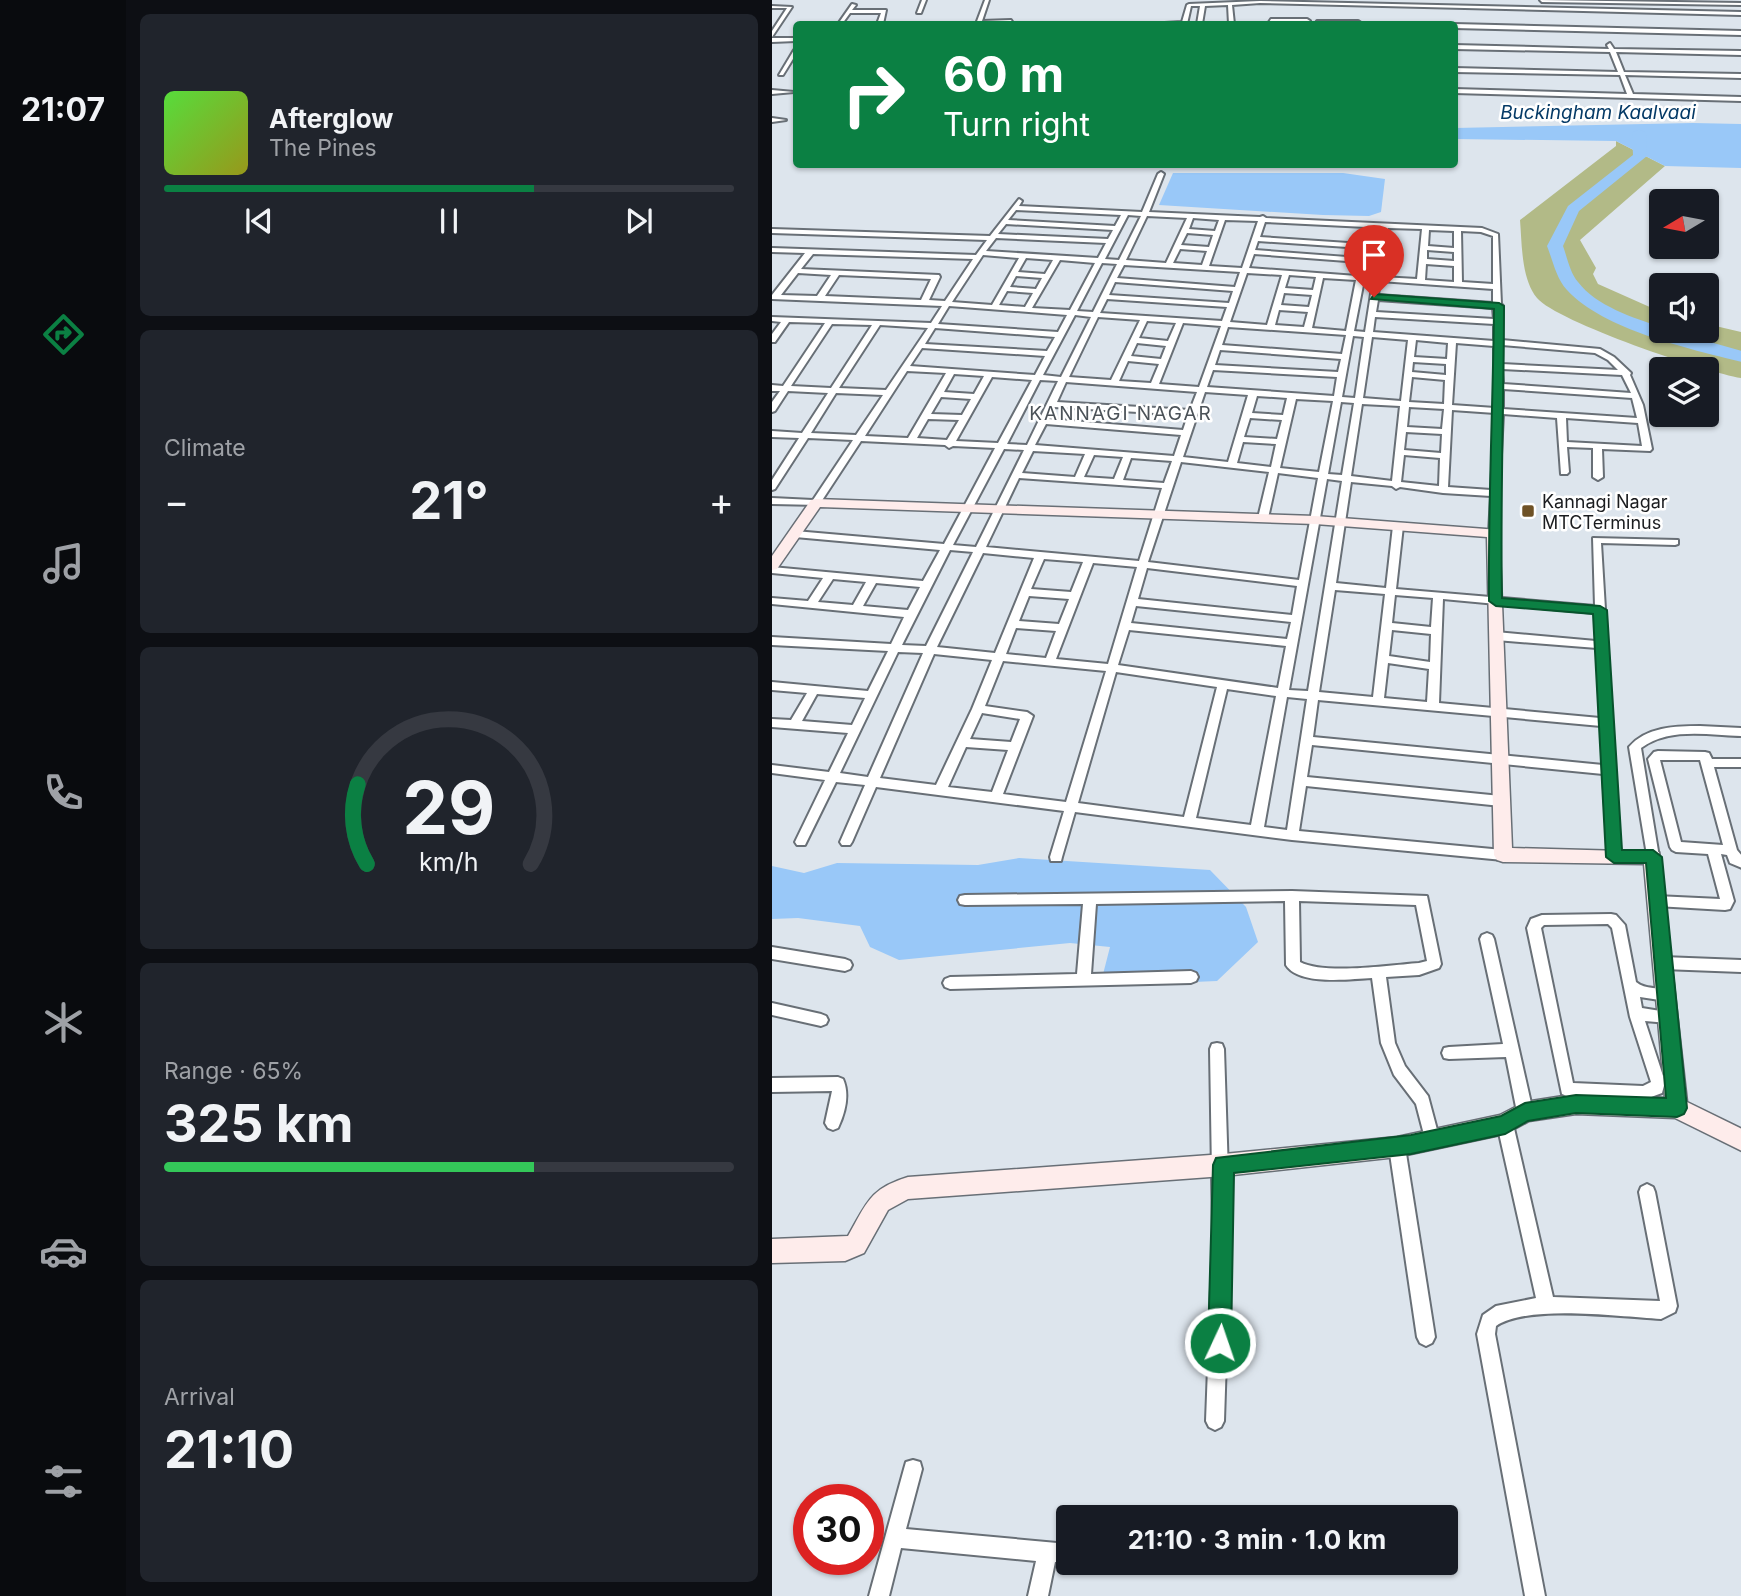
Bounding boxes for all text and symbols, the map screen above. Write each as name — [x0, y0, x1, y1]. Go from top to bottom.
text: 60 m — [943, 45, 1064, 104]
icon: right — [828, 49, 919, 140]
text: 21:07 — [21, 90, 105, 129]
water label: Buckingham Kaalvaai — [1500, 101, 1696, 124]
text: Afterglow — [269, 103, 393, 134]
text: Turn right — [943, 105, 1090, 144]
text: The Pines — [269, 134, 377, 162]
north arrow — [1649, 189, 1719, 259]
map controls — [1649, 189, 1719, 427]
icon: previous — [240, 202, 278, 240]
icon: pause — [430, 202, 468, 240]
icon: next — [620, 202, 658, 240]
pin — [1344, 225, 1404, 297]
icon: arrive — [1355, 236, 1393, 274]
button: sound — [1649, 273, 1719, 343]
icon: directions — [39, 310, 88, 359]
button: layers — [1649, 357, 1719, 427]
district label: KANNAGI NAGAR — [1029, 402, 1213, 425]
text: Climate — [164, 434, 246, 462]
text: 21° — [409, 469, 489, 532]
text: − — [164, 478, 189, 524]
text: + — [709, 478, 734, 524]
place label: Kannagi Nagar MTCTerminus — [1542, 491, 1668, 533]
marker: Kannagi Nagar MTCTerminus — [1520, 503, 1536, 519]
icon: music — [39, 539, 88, 588]
text: 29 — [402, 763, 496, 852]
icon: phone — [39, 768, 88, 817]
text: km/h — [419, 847, 479, 877]
icon: climate — [39, 998, 88, 1047]
text: Range · 65% — [164, 1057, 303, 1085]
text: 325 km — [164, 1092, 354, 1155]
icon: car — [39, 1227, 88, 1276]
position arrow — [1183, 1306, 1257, 1380]
text: Arrival — [164, 1383, 235, 1411]
text: 21:10 — [164, 1418, 294, 1481]
icon: filters — [39, 1457, 88, 1506]
speed limit sign: 30 — [793, 1484, 884, 1575]
text: 21:10 · 3 min · 1.0 km — [1128, 1524, 1386, 1555]

